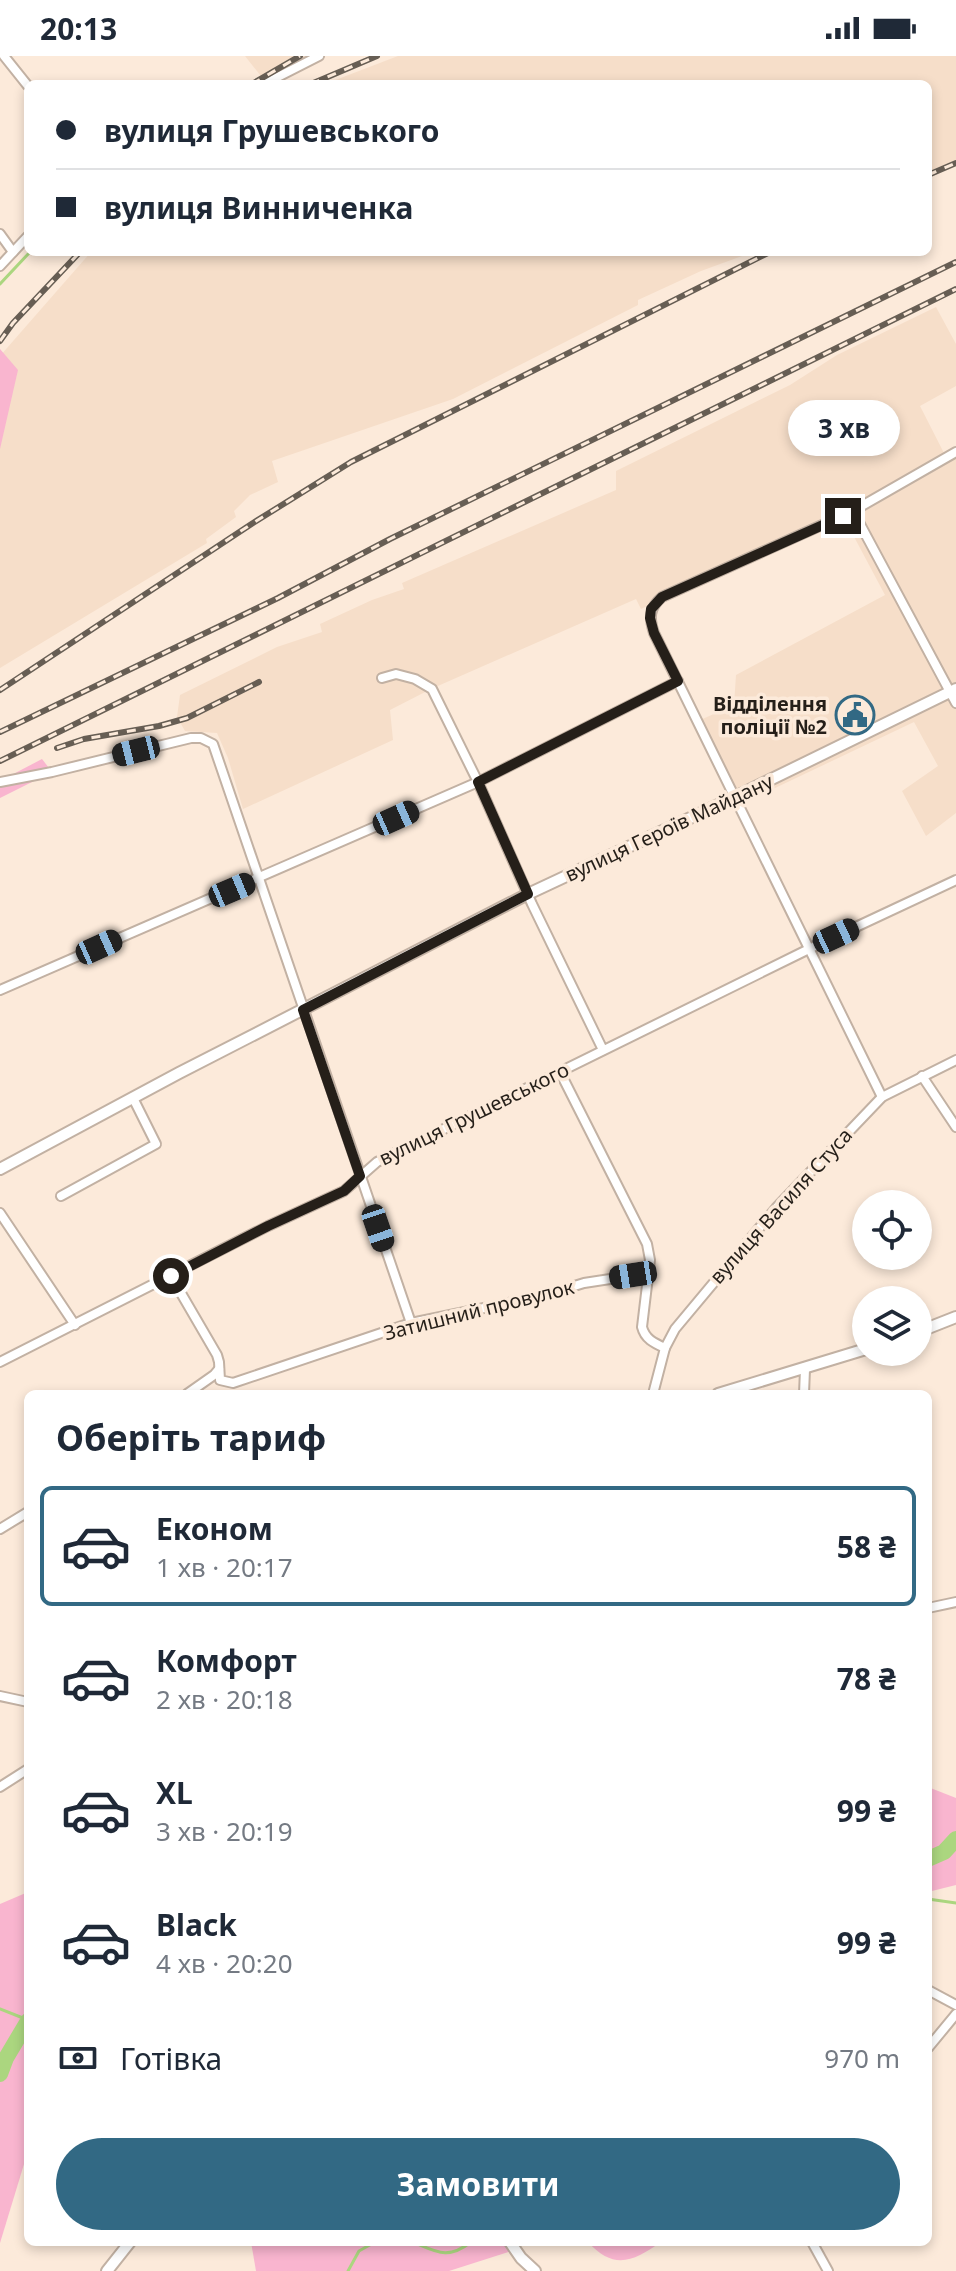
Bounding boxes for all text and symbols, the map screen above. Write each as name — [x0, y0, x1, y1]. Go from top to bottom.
text: 20:13 — [40, 8, 117, 49]
text: вулиця Грушевського — [104, 110, 439, 151]
text: вулиця Винниченка — [104, 187, 413, 228]
callout: 3 хв — [787, 400, 899, 456]
text: 3 хв — [818, 410, 870, 446]
route end — [825, 498, 861, 534]
place label: Відділення поліції №2 — [713, 690, 827, 740]
public building icon: Відділення поліції №2 — [834, 694, 876, 736]
car — [110, 734, 162, 768]
street label: вулиця Героїв Майдану — [560, 767, 778, 888]
car — [369, 797, 423, 839]
car — [205, 870, 259, 910]
car — [809, 915, 863, 957]
car — [72, 926, 126, 968]
street label: вулиця Грушевського — [374, 1056, 573, 1171]
street label: вулиця Василя Стуса — [703, 1122, 858, 1289]
map controls — [852, 1190, 932, 1366]
button: locate — [852, 1190, 932, 1270]
car — [359, 1201, 397, 1255]
route start — [153, 1258, 189, 1294]
car — [607, 1259, 659, 1291]
street label: Затишний провулок — [381, 1273, 577, 1346]
button: layers — [852, 1286, 932, 1366]
text: Оберіть тариф — [56, 1413, 326, 1462]
text: Економ — [156, 1508, 273, 1549]
icon: car — [60, 1510, 132, 1582]
text: 58 ₴ — [837, 1526, 896, 1567]
text: 1 хв · 20:17 — [156, 1549, 293, 1585]
text: Комфорт — [156, 1640, 297, 1681]
icon: car — [60, 1642, 132, 1714]
text: 78 ₴ — [837, 1658, 896, 1699]
text: 2 хв · 20:18 — [156, 1681, 293, 1717]
text: XL — [156, 1772, 193, 1813]
icon: car — [60, 1774, 132, 1846]
text: 99 ₴ — [837, 1790, 896, 1831]
text: 3 хв · 20:19 — [156, 1813, 293, 1849]
text: Black — [156, 1904, 237, 1945]
icon: car — [60, 1906, 132, 1978]
text: 99 ₴ — [837, 1922, 896, 1963]
text: 4 хв · 20:20 — [156, 1945, 293, 1981]
icon: cash — [56, 2036, 100, 2080]
text: Готівка — [120, 2038, 222, 2079]
text: 970 m — [824, 2040, 900, 2076]
button: Замовити — [56, 2138, 900, 2230]

